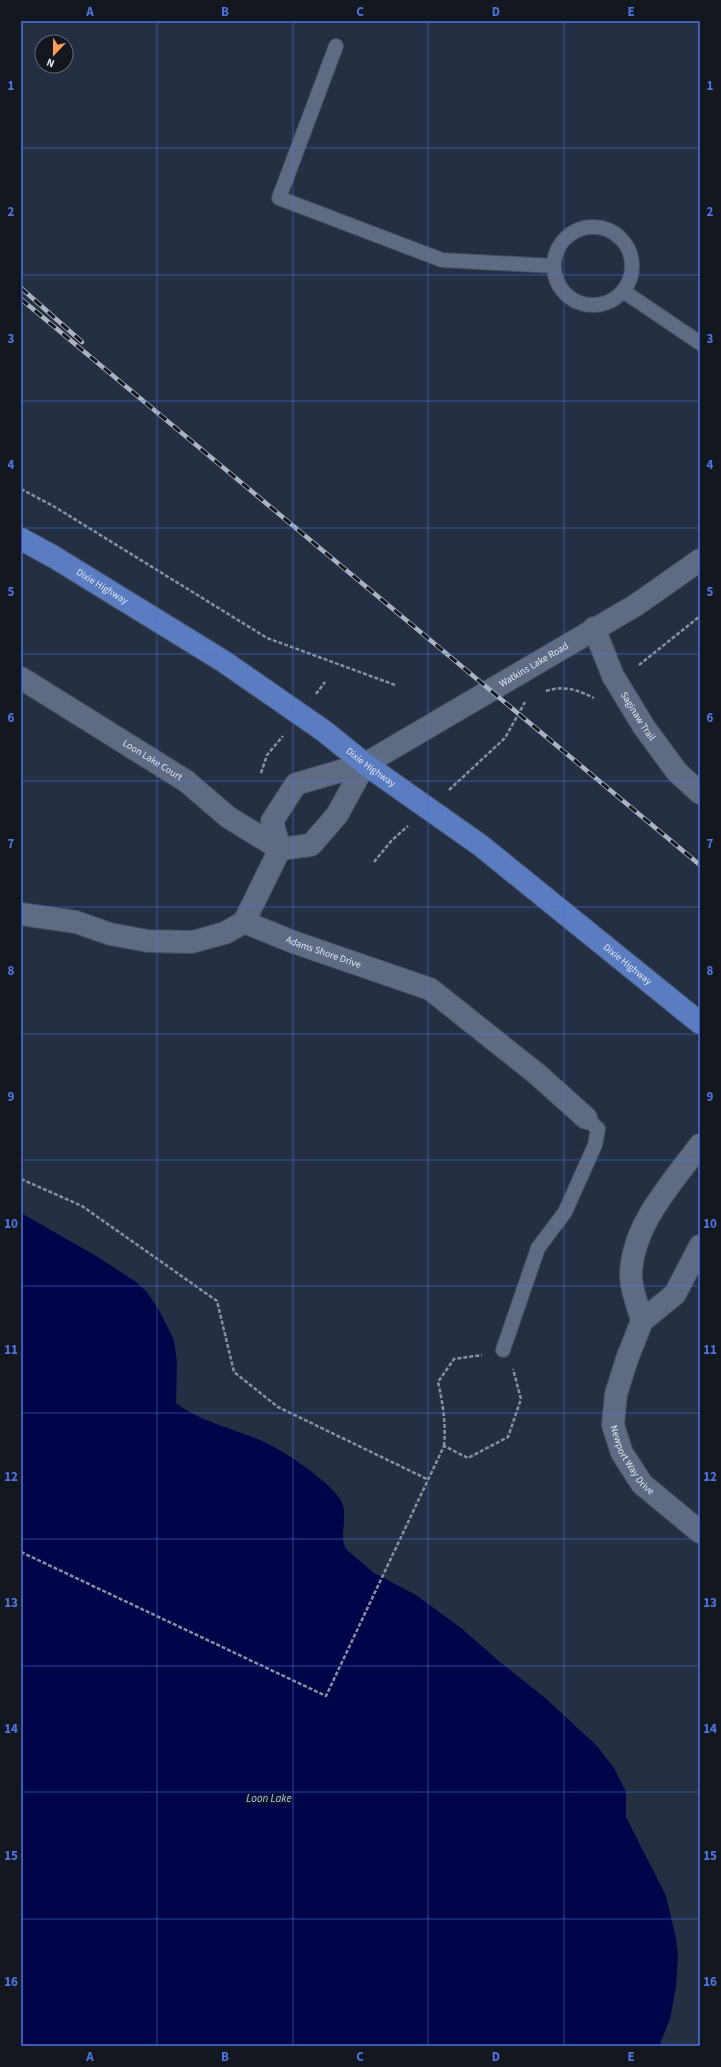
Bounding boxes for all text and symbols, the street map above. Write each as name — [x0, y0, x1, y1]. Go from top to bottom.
text: A — [85, 3, 94, 21]
text: B — [221, 3, 229, 21]
text: C — [356, 3, 364, 21]
text: D — [492, 3, 500, 21]
text: E — [627, 3, 635, 21]
north arrow — [34, 34, 74, 74]
text: N — [44, 54, 57, 71]
text: 1 — [8, 77, 15, 95]
text: 1 — [707, 77, 714, 95]
text: 2 — [8, 203, 15, 221]
text: 2 — [707, 203, 714, 221]
text: 3 — [8, 330, 15, 348]
text: 3 — [707, 330, 714, 348]
text: 4 — [8, 456, 15, 474]
text: 4 — [707, 456, 714, 474]
street label: Dixie Highway — [73, 565, 131, 608]
text: 5 — [8, 583, 15, 601]
text: 5 — [707, 583, 714, 601]
street label: Watkins Lake Road — [497, 639, 571, 691]
street label: Saginaw Trail — [617, 689, 659, 744]
text: 6 — [8, 709, 15, 727]
text: 6 — [707, 709, 714, 727]
street label: Loon Lake Court — [120, 736, 186, 784]
street label: Dixie Highway — [343, 744, 399, 791]
text: 7 — [8, 835, 15, 853]
text: 7 — [707, 835, 714, 853]
street label: Adams Shore Drive — [284, 933, 363, 972]
street label: Dixie Highway — [600, 940, 655, 989]
text: 8 — [8, 962, 15, 980]
text: 8 — [707, 962, 714, 980]
text: 9 — [8, 1088, 15, 1106]
text: 9 — [707, 1088, 714, 1106]
text: 10 — [4, 1215, 18, 1233]
text: 10 — [703, 1215, 717, 1233]
text: 11 — [4, 1341, 18, 1359]
text: 11 — [703, 1341, 717, 1359]
street label: Newport Way Drive — [607, 1424, 657, 1498]
text: 12 — [4, 1468, 18, 1486]
text: 12 — [703, 1468, 717, 1486]
text: 13 — [4, 1594, 18, 1612]
text: 13 — [703, 1594, 717, 1612]
text: 14 — [4, 1720, 18, 1738]
text: 14 — [703, 1720, 717, 1738]
water label: Loon Lake — [246, 1791, 292, 1806]
text: 15 — [4, 1847, 18, 1865]
text: 15 — [703, 1847, 717, 1865]
text: 16 — [4, 1973, 18, 1991]
text: 16 — [703, 1973, 717, 1991]
text: A — [85, 2048, 94, 2066]
text: B — [221, 2048, 229, 2066]
text: C — [356, 2048, 364, 2066]
text: D — [492, 2048, 500, 2066]
text: E — [627, 2048, 635, 2066]

